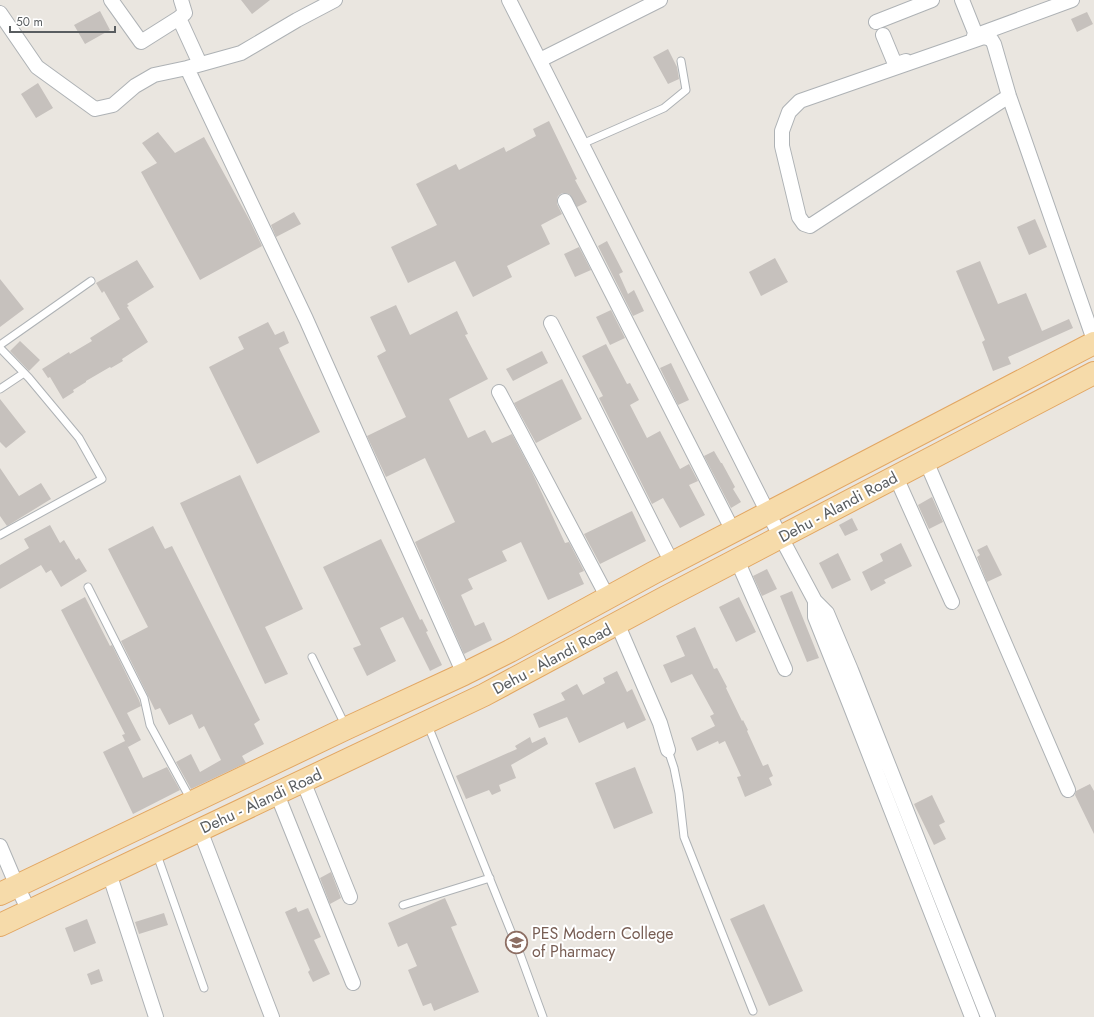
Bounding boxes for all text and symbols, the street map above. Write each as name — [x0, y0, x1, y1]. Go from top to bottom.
scale bar — [10, 8, 115, 34]
text: 50 m — [16, 13, 43, 31]
street label: Dehu - Alandi Road — [774, 466, 902, 548]
street label: Dehu - Alandi Road — [488, 618, 616, 700]
street label: Dehu - Alandi Road — [196, 763, 326, 839]
place label: PES Modern College of Pharmacy — [532, 922, 674, 963]
school or university icon: PES Modern College of Pharmacy — [504, 929, 530, 955]

